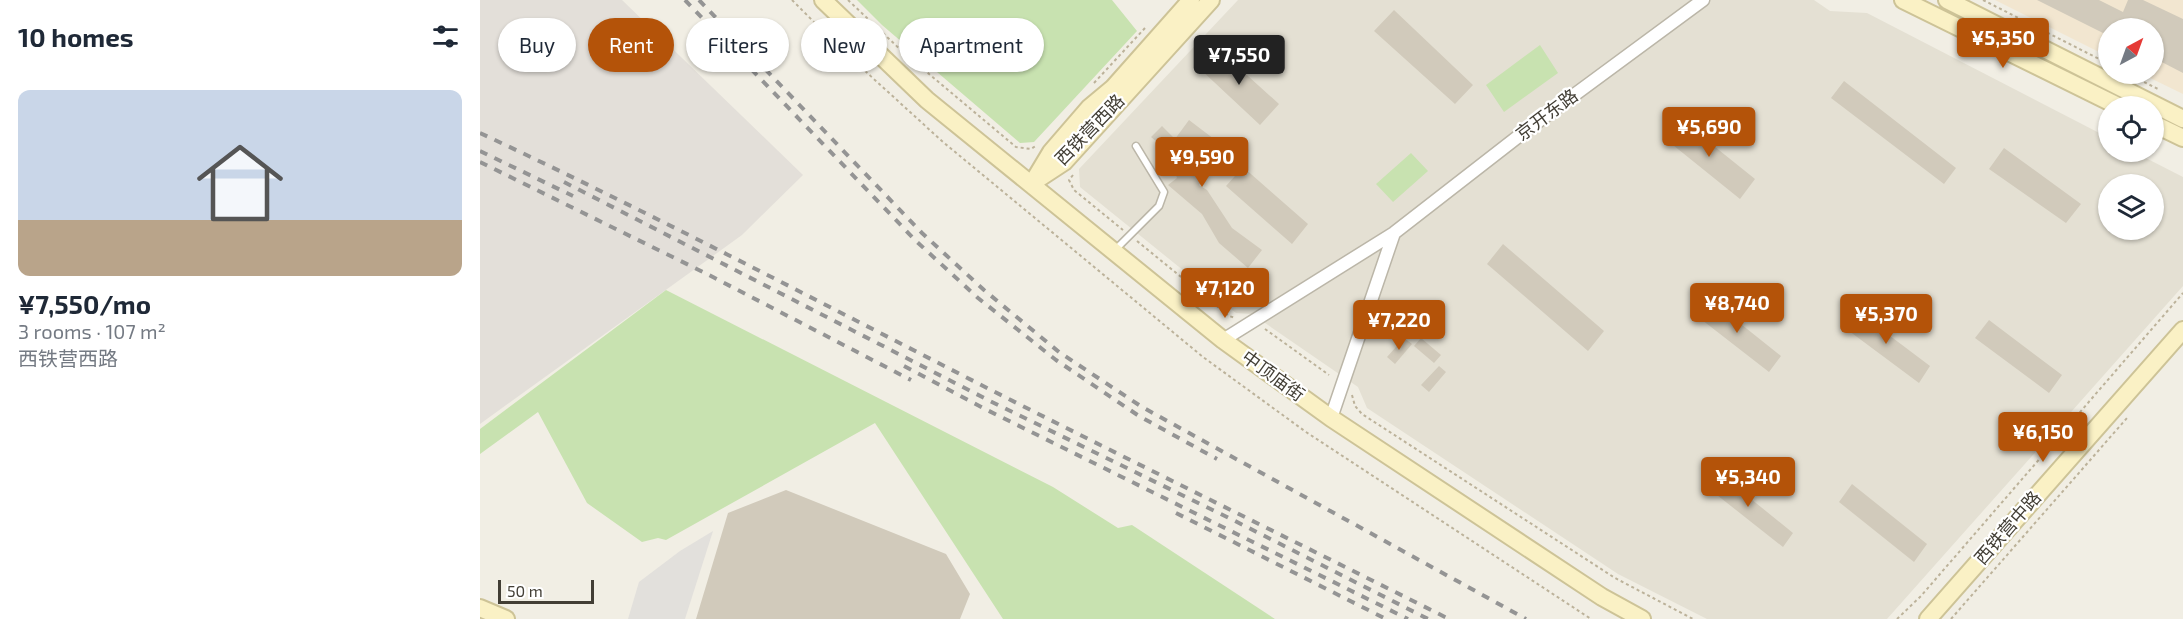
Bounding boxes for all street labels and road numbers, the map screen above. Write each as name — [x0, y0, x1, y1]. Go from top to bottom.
street label: 京开东路 — [1511, 84, 1582, 145]
street label: 西铁营西路 — [1050, 89, 1128, 169]
street label: 中顶庙街 — [1238, 345, 1309, 405]
street label: 西铁营中路 — [1969, 486, 2045, 569]

